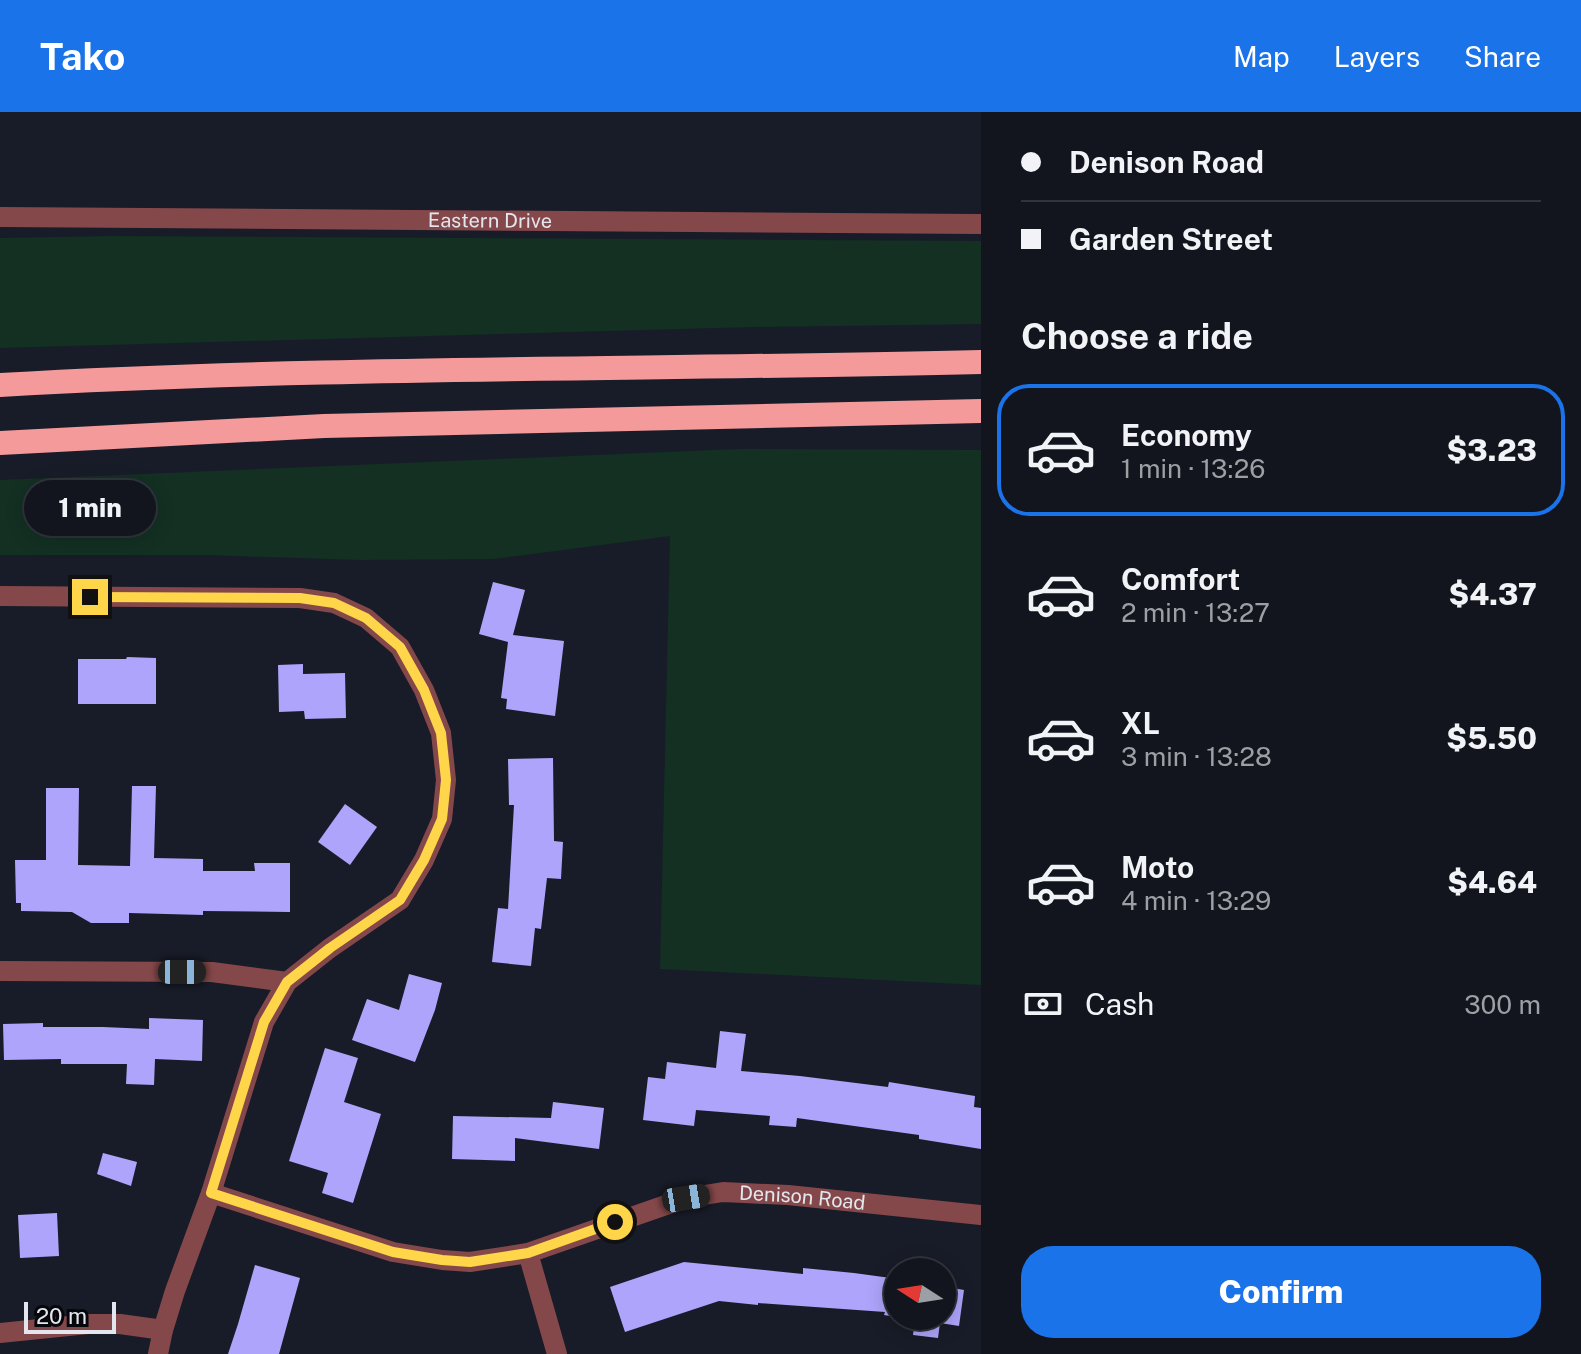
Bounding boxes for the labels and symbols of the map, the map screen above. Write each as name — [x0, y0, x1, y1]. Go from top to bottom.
street label: Eastern Drive — [428, 208, 552, 233]
callout: 1 min — [24, 481, 156, 537]
route end — [72, 579, 108, 615]
car — [158, 960, 206, 984]
street label: Denison Road — [738, 1181, 867, 1215]
car — [660, 1182, 712, 1214]
route start — [597, 1204, 633, 1240]
north arrow — [884, 1258, 956, 1330]
scale bar — [24, 1298, 116, 1334]

